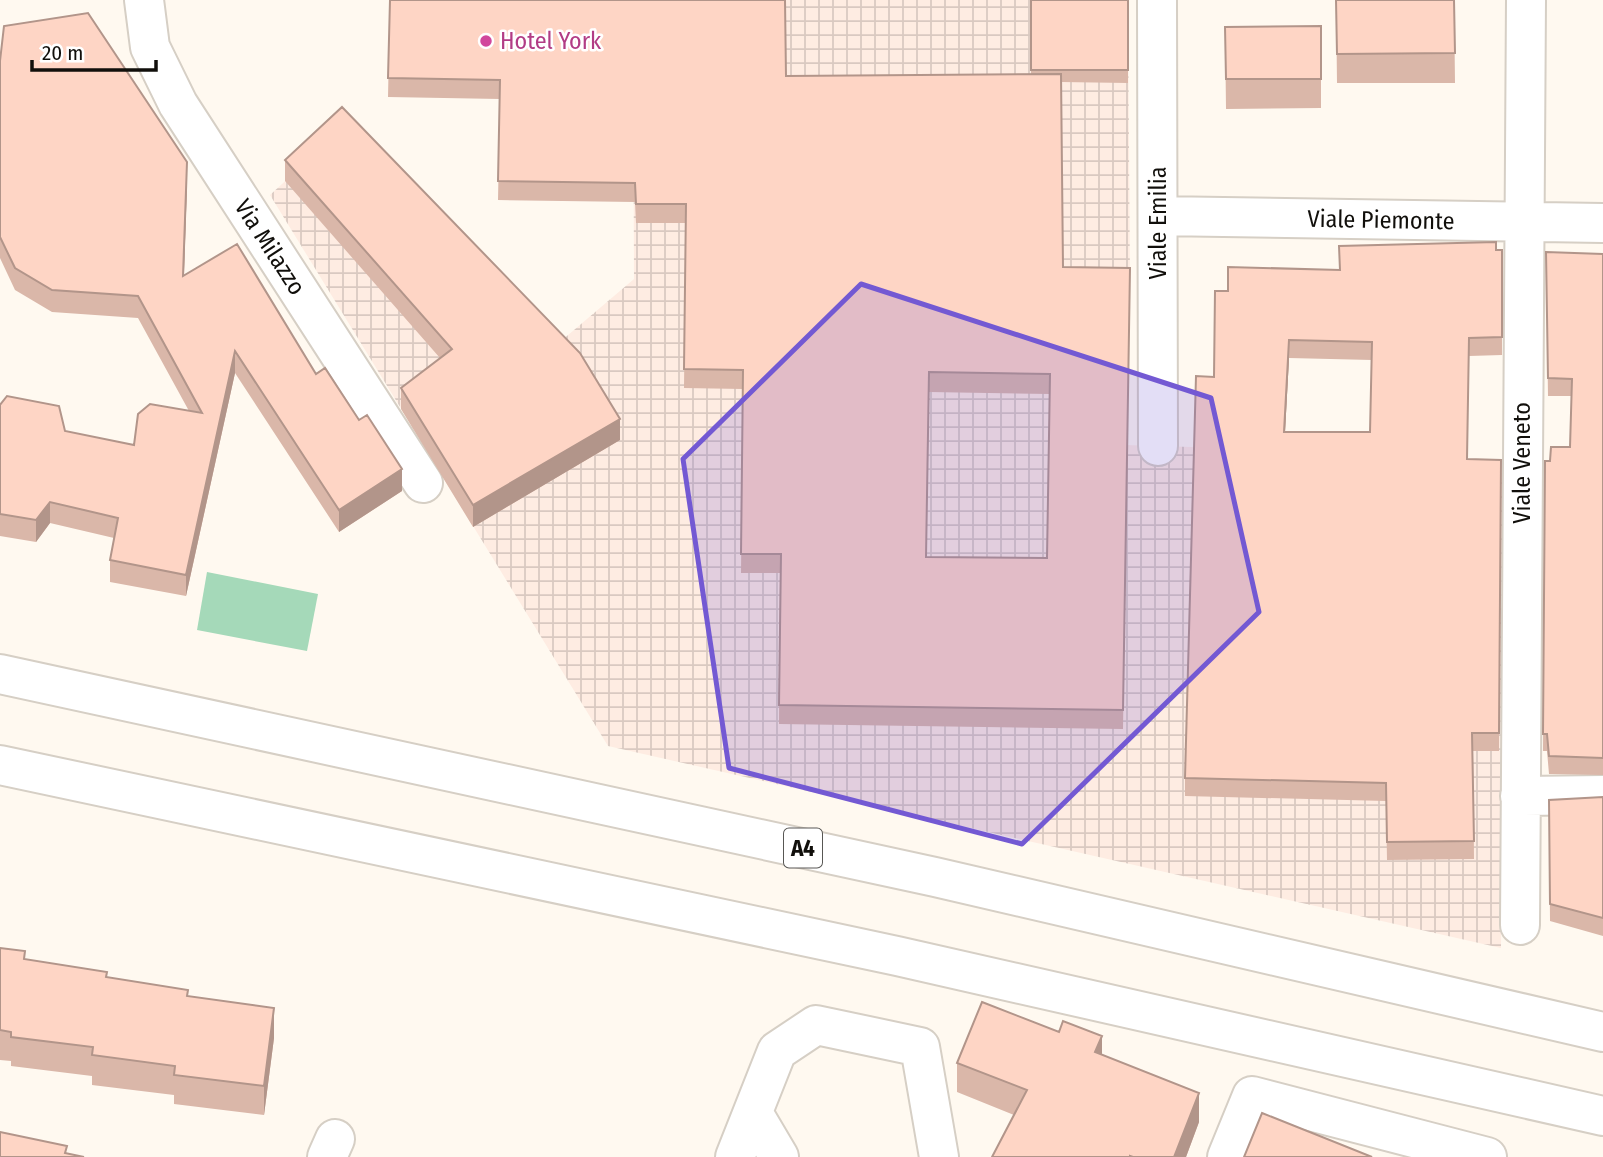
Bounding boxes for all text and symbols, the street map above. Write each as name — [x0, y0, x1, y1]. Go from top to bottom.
place label: Hotel York — [500, 27, 602, 55]
scale bar — [32, 28, 156, 72]
marker: Hotel York — [478, 33, 494, 49]
text: 20 m — [42, 40, 83, 66]
street label: Viale Emilia — [1144, 166, 1172, 280]
street label: Via Milazzo — [229, 194, 311, 300]
street label: Viale Piemonte — [1307, 205, 1455, 235]
street label: Viale Veneto — [1508, 402, 1536, 524]
road number: A4 — [784, 828, 822, 868]

